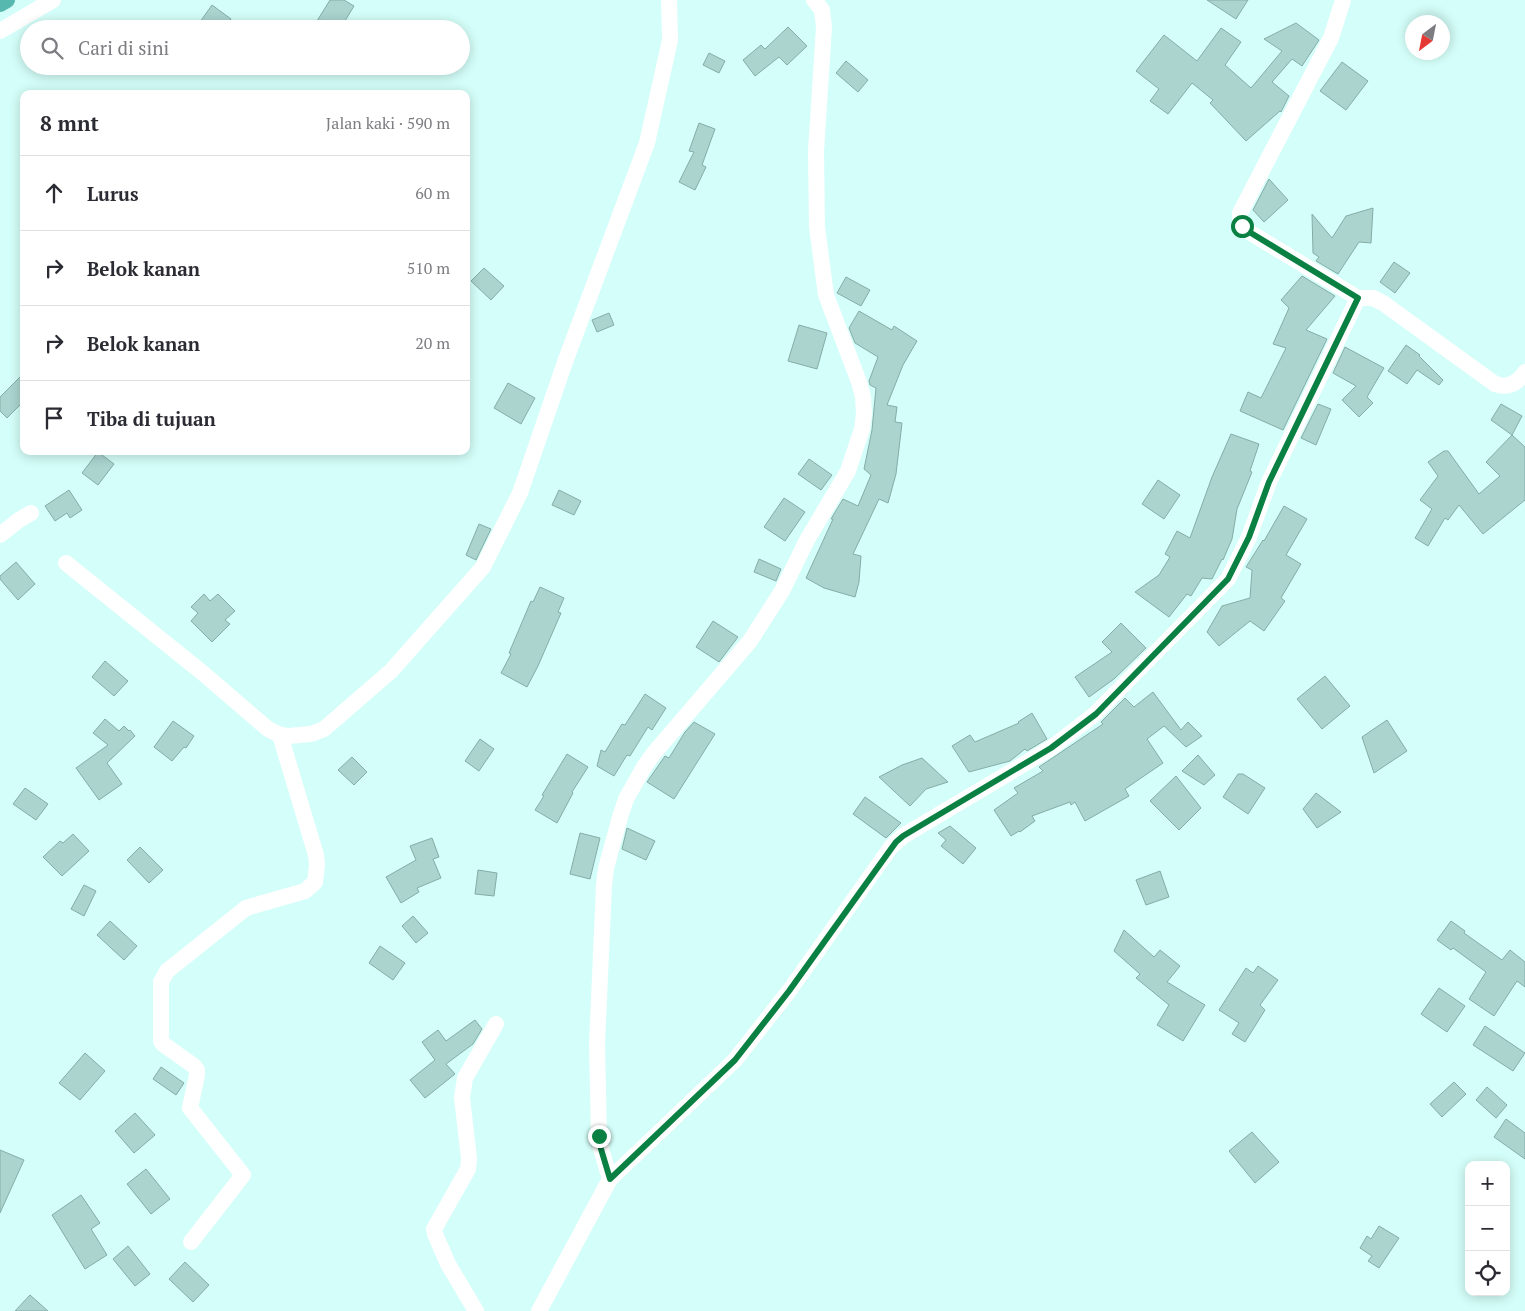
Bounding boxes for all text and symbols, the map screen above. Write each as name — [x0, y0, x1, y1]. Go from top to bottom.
north arrow — [1405, 15, 1450, 60]
search box — [20, 20, 470, 75]
icon: search — [38, 34, 66, 62]
text: Cari di sini — [78, 35, 169, 60]
text: 8 mnt — [40, 109, 99, 137]
text: Jalan kaki · 590 m — [326, 112, 450, 134]
icon: ahead — [40, 179, 68, 207]
text: Lurus — [87, 181, 139, 206]
text: 60 m — [415, 182, 450, 204]
route start — [1231, 215, 1254, 238]
icon: right — [40, 254, 68, 282]
text: Belok kanan — [87, 256, 200, 281]
text: 510 m — [407, 257, 450, 279]
icon: right — [40, 329, 68, 357]
text: Belok kanan — [87, 331, 200, 356]
text: 20 m — [415, 332, 450, 354]
icon: arrive — [40, 404, 68, 432]
text: Tiba di tujuan — [87, 406, 216, 431]
route end — [588, 1125, 611, 1148]
map controls — [1465, 1161, 1510, 1296]
button: + — [1465, 1161, 1510, 1206]
button: − — [1465, 1206, 1510, 1251]
button: locate — [1465, 1251, 1510, 1296]

